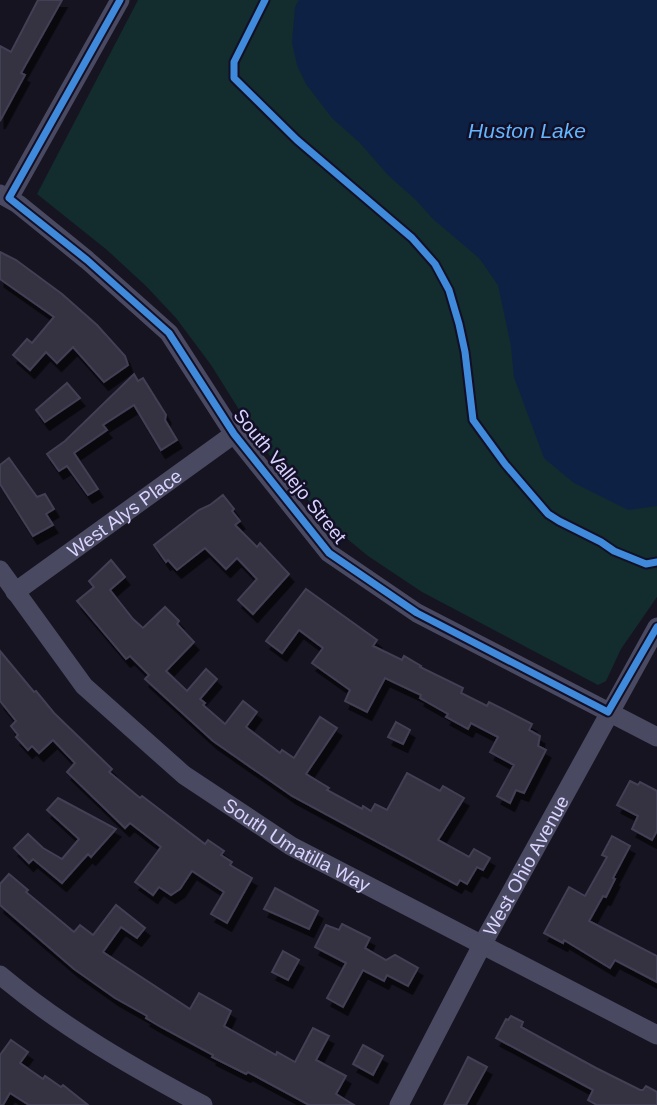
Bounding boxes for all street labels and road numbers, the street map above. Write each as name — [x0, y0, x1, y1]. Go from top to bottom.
street label: South Vallejo Street — [229, 405, 351, 548]
street label: West Alys Place — [63, 465, 186, 561]
street label: West Ohio Avenue — [479, 792, 573, 939]
street label: South Umatilla Way — [220, 794, 374, 896]

